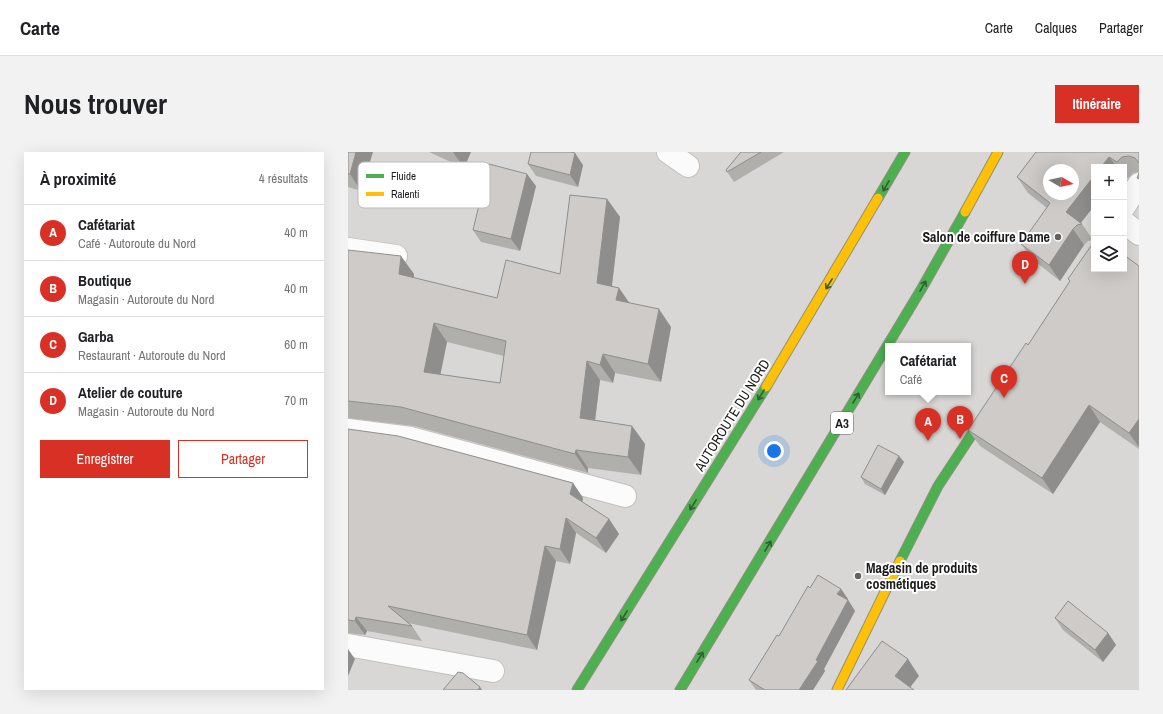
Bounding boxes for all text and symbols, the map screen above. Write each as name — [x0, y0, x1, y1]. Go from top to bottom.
text: Carte — [20, 15, 60, 41]
text: Carte — [985, 19, 1013, 37]
text: Calques — [1035, 19, 1077, 37]
text: Partager — [1099, 19, 1143, 37]
text: Nous trouver — [24, 85, 167, 123]
button: Itinéraire — [1055, 85, 1139, 123]
legend — [358, 162, 490, 208]
north arrow — [1043, 164, 1079, 200]
map controls — [1091, 164, 1127, 272]
button: + — [1091, 164, 1127, 200]
text: À proximité — [40, 167, 116, 190]
text: Fluide — [391, 169, 416, 183]
text: 4 résultats — [259, 170, 308, 187]
one-way arrow — [881, 180, 889, 192]
text: Ralenti — [391, 187, 420, 201]
button: − — [1091, 200, 1127, 236]
text: Cafétariat — [78, 214, 135, 235]
text: A — [49, 224, 57, 241]
text: 40 m — [284, 224, 308, 241]
place label: Salon de coiffure Dame — [922, 228, 1050, 246]
marker: Salon de coiffure Dame — [1053, 232, 1063, 242]
text: Café · Autoroute du Nord — [78, 235, 196, 252]
button: layers — [1091, 236, 1127, 272]
pin: D — [1012, 251, 1038, 284]
text: Boutique — [78, 270, 131, 291]
one-way arrow — [824, 278, 832, 290]
text: B — [49, 280, 57, 297]
text: 40 m — [284, 280, 308, 297]
one-way arrow — [919, 280, 927, 292]
text: Magasin · Autoroute du Nord — [78, 291, 214, 308]
text: Garba — [78, 326, 114, 347]
text: C — [49, 336, 57, 353]
text: 60 m — [284, 336, 308, 353]
popup — [885, 343, 971, 395]
text: Restaurant · Autoroute du Nord — [78, 347, 226, 364]
text: Cafétariat — [900, 350, 956, 371]
street label: AUTOROUTE DU NORD — [690, 356, 774, 475]
pin: C — [991, 365, 1017, 398]
text: Café — [900, 371, 922, 388]
text: Atelier de couture — [78, 382, 183, 403]
one-way arrow — [756, 389, 764, 401]
text: D — [49, 392, 57, 409]
text: 70 m — [284, 392, 308, 409]
one-way arrow — [853, 392, 861, 404]
text: Magasin · Autoroute du Nord — [78, 403, 214, 420]
pin: B — [947, 406, 973, 439]
pin: A — [915, 408, 941, 441]
road number: A3 — [831, 412, 853, 434]
button: Enregistrer — [40, 440, 170, 478]
button: Partager — [178, 440, 308, 478]
your location — [764, 441, 784, 461]
one-way arrow — [688, 499, 696, 511]
one-way arrow — [764, 540, 772, 552]
place label: Magasin de produits cosmétiques — [866, 559, 978, 593]
marker: Magasin de produits cosmétiques — [853, 571, 863, 581]
one-way arrow — [620, 610, 628, 621]
one-way arrow — [697, 651, 705, 663]

